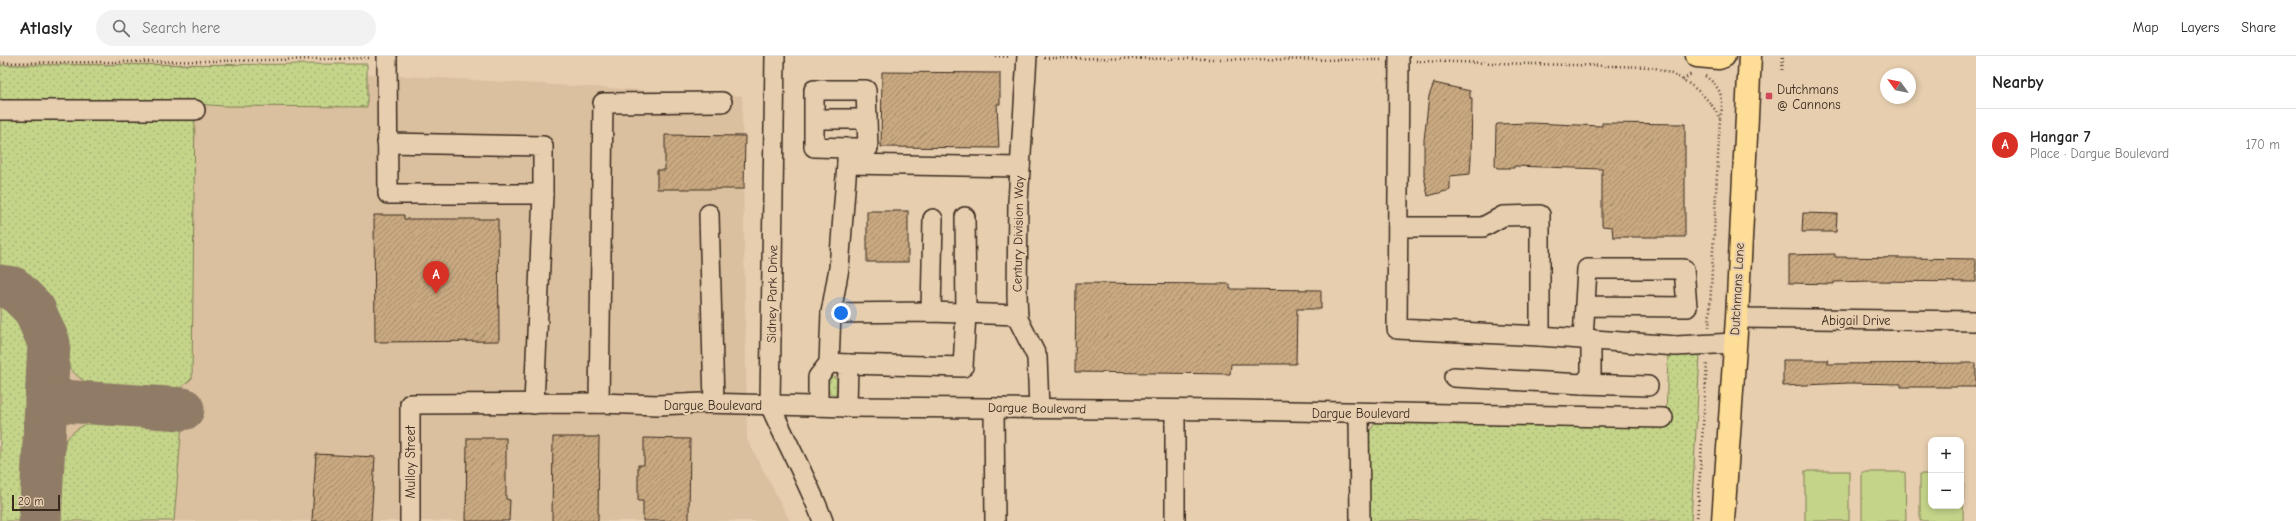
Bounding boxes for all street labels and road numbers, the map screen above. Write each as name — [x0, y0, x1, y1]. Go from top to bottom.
street label: Century Division Way — [1009, 175, 1027, 292]
street label: Dutchmans Lane — [1727, 242, 1747, 336]
street label: Sidney Park Drive — [764, 244, 780, 343]
street label: Abigail Drive — [1821, 313, 1891, 328]
street label: Dargue Boulevard — [664, 398, 762, 413]
street label: Dargue Boulevard — [988, 400, 1086, 416]
street label: Dargue Boulevard — [1312, 406, 1410, 421]
street label: Mulloy Street — [403, 424, 418, 498]

